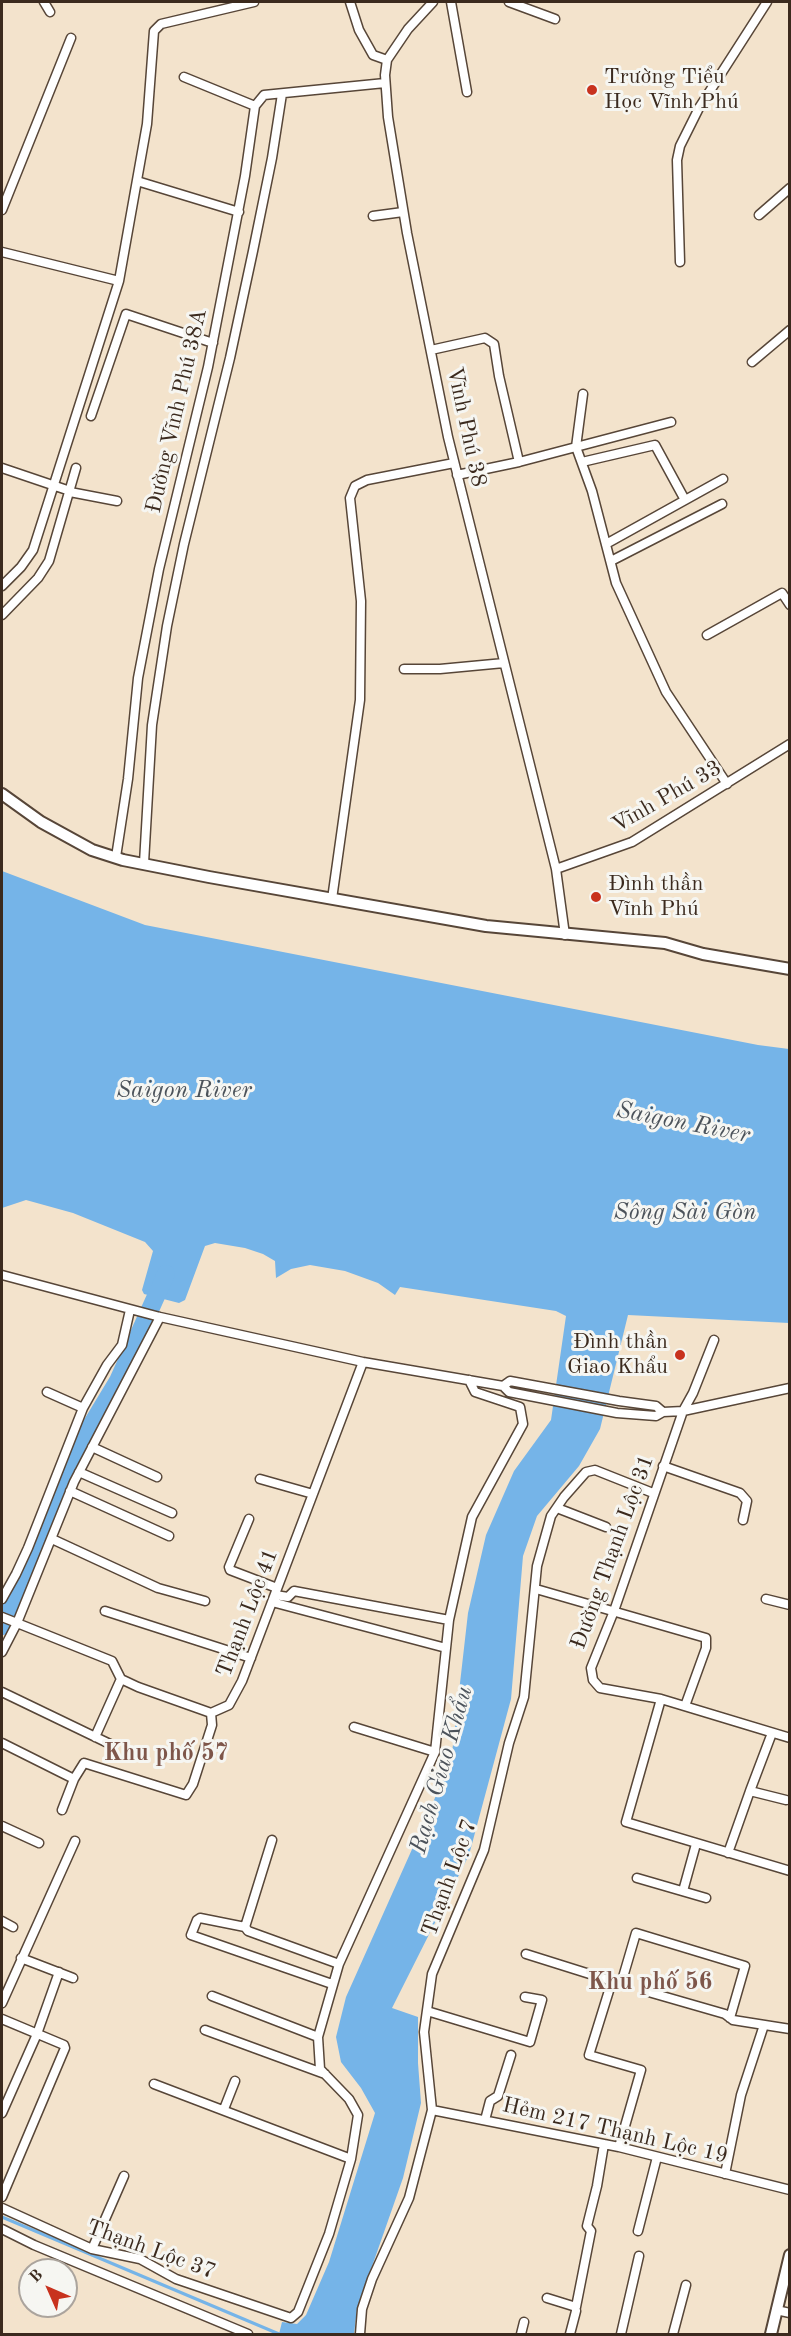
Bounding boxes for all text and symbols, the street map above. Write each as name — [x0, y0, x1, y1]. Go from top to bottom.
place label: Trường Tiểu Học Vĩnh Phú — [604, 64, 739, 116]
marker: Trường Tiểu Học Vĩnh Phú — [585, 83, 599, 97]
street label: Đường Vĩnh Phú 38A — [141, 306, 213, 516]
street label: Vĩnh Phú 38 — [440, 364, 492, 490]
street label: Vĩnh Phú 33 — [607, 755, 727, 839]
place label: Đình thần Vĩnh Phú — [608, 871, 703, 922]
marker: Đình thần Vĩnh Phú — [589, 890, 603, 904]
water label: Saigon River — [116, 1077, 252, 1105]
water label: Saigon River — [614, 1096, 752, 1150]
water label: Sông Sài Gòn — [614, 1199, 756, 1227]
place label: Đình thần Giao Khẩu — [567, 1329, 668, 1380]
marker: Đình thần Giao Khẩu — [673, 1348, 687, 1362]
street label: Đường Thạnh Lộc 31 — [566, 1451, 660, 1653]
street label: Thạnh Lộc 41 — [211, 1545, 285, 1681]
water label: Rạch Giao Khẩu — [404, 1683, 480, 1857]
district label: Khu phố 57 — [104, 1740, 228, 1768]
street label: Thạnh Lộc 7 — [417, 1816, 483, 1940]
district label: Khu phố 56 — [588, 1969, 712, 1997]
street label: Hẻm 217 Thạnh Lộc 19 — [499, 2092, 731, 2170]
street label: Thạnh Lộc 37 — [83, 2214, 219, 2286]
north arrow — [18, 2258, 78, 2318]
text: B — [27, 2267, 46, 2286]

